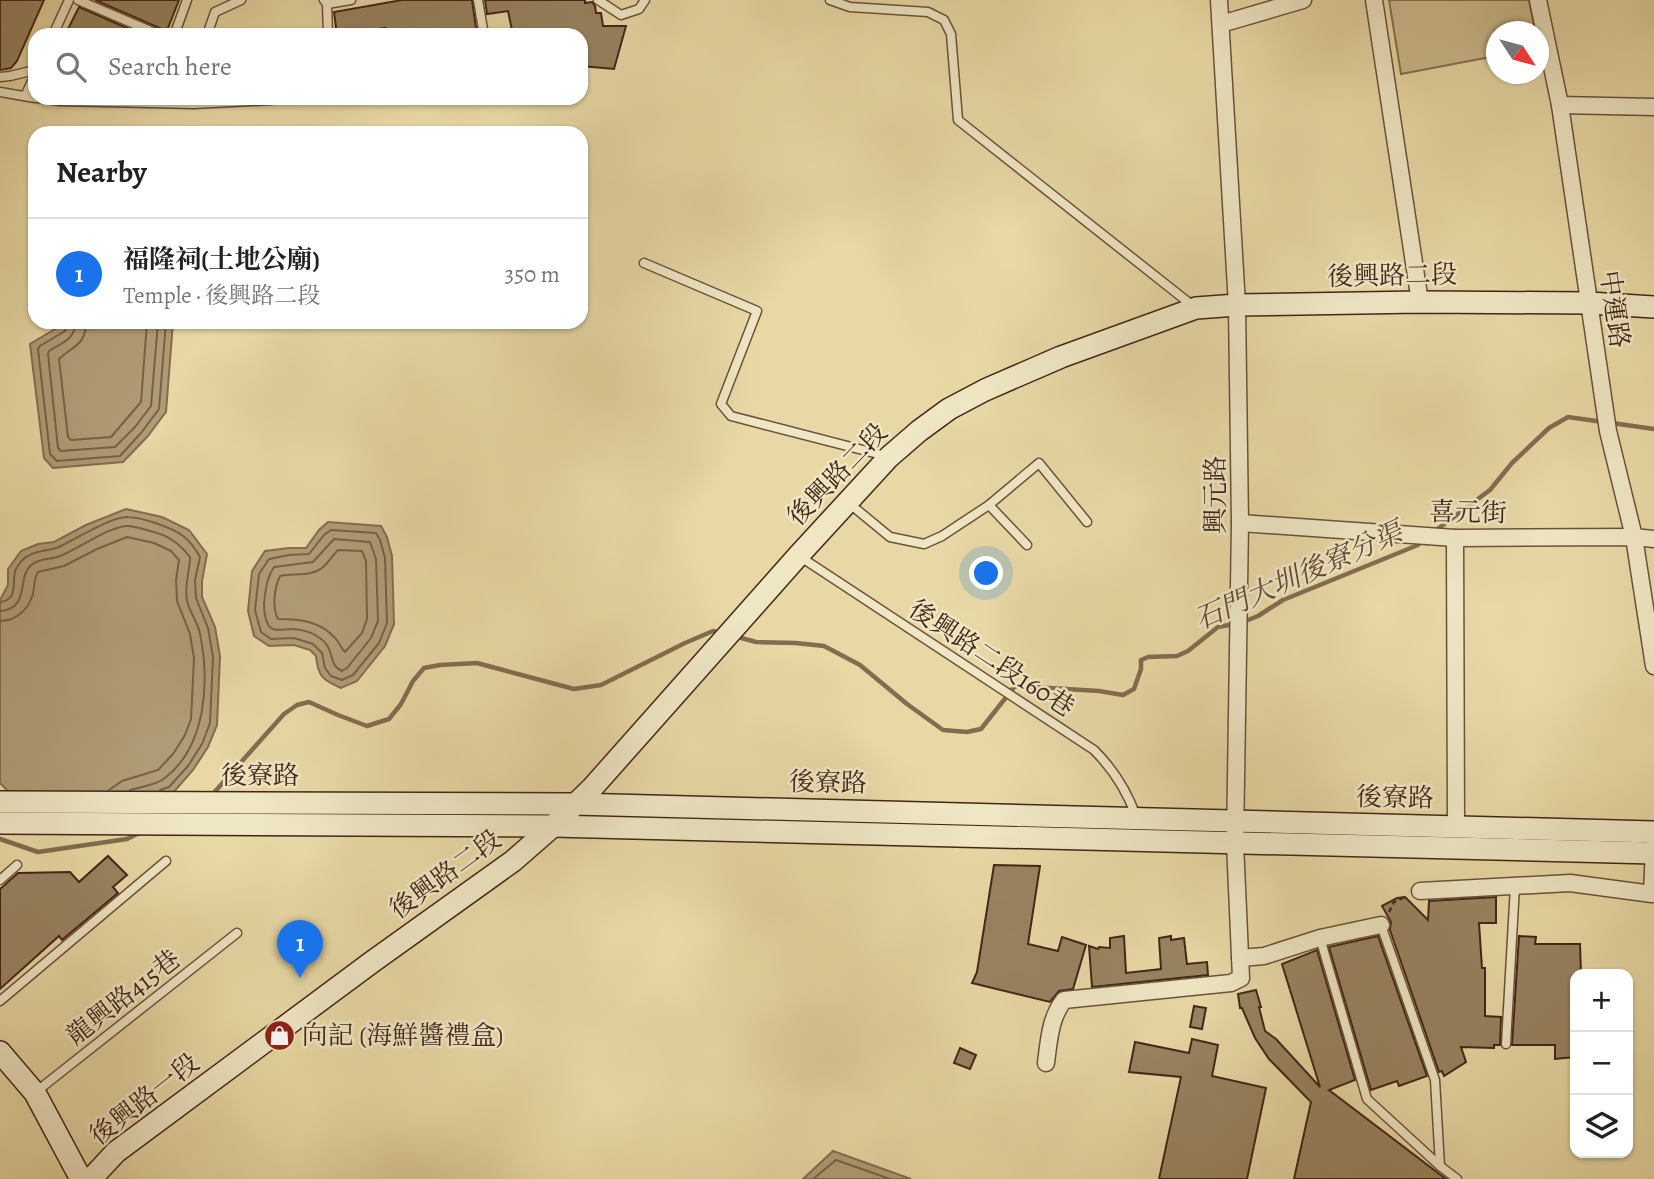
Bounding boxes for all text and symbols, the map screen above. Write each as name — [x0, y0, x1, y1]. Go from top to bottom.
north arrow — [1486, 21, 1549, 84]
search box — [28, 28, 588, 105]
icon: search — [52, 48, 90, 86]
text: Search here — [108, 49, 232, 84]
text: Nearby — [56, 152, 147, 192]
text: 福隆祠(土地公廟) — [123, 242, 320, 277]
street label: 後興路二段 — [1327, 257, 1457, 294]
text: 1 — [75, 259, 83, 290]
text: 350 m — [505, 259, 560, 290]
street label: 中運路 — [1592, 268, 1637, 350]
text: Temple · 後興路二段 — [123, 280, 320, 311]
street label: 後興路二段 — [780, 415, 895, 533]
street label: 興元路 — [1198, 456, 1233, 534]
street label: 喜元街 — [1429, 494, 1507, 531]
water label: 石門大圳後寮分渠 — [1188, 511, 1412, 639]
your location — [969, 556, 1003, 590]
street label: 後興路二段160巷 — [902, 592, 1081, 725]
street label: 後寮路 — [221, 758, 299, 793]
street label: 後寮路 — [789, 764, 867, 801]
street label: 後寮路 — [1356, 779, 1434, 816]
street label: 後興路二段 — [382, 822, 508, 927]
pin: 1 — [277, 920, 323, 978]
street label: 龍興路415巷 — [59, 942, 188, 1053]
map controls — [1570, 969, 1633, 1158]
button: + — [1570, 969, 1633, 1032]
shop icon: 向記 (海鮮醬禮盒) — [262, 1018, 296, 1052]
place label: 向記 (海鮮醬禮盒) — [302, 1018, 503, 1053]
button: − — [1570, 1032, 1633, 1095]
street label: 後興路一段 — [82, 1046, 206, 1153]
button: layers — [1570, 1095, 1633, 1158]

